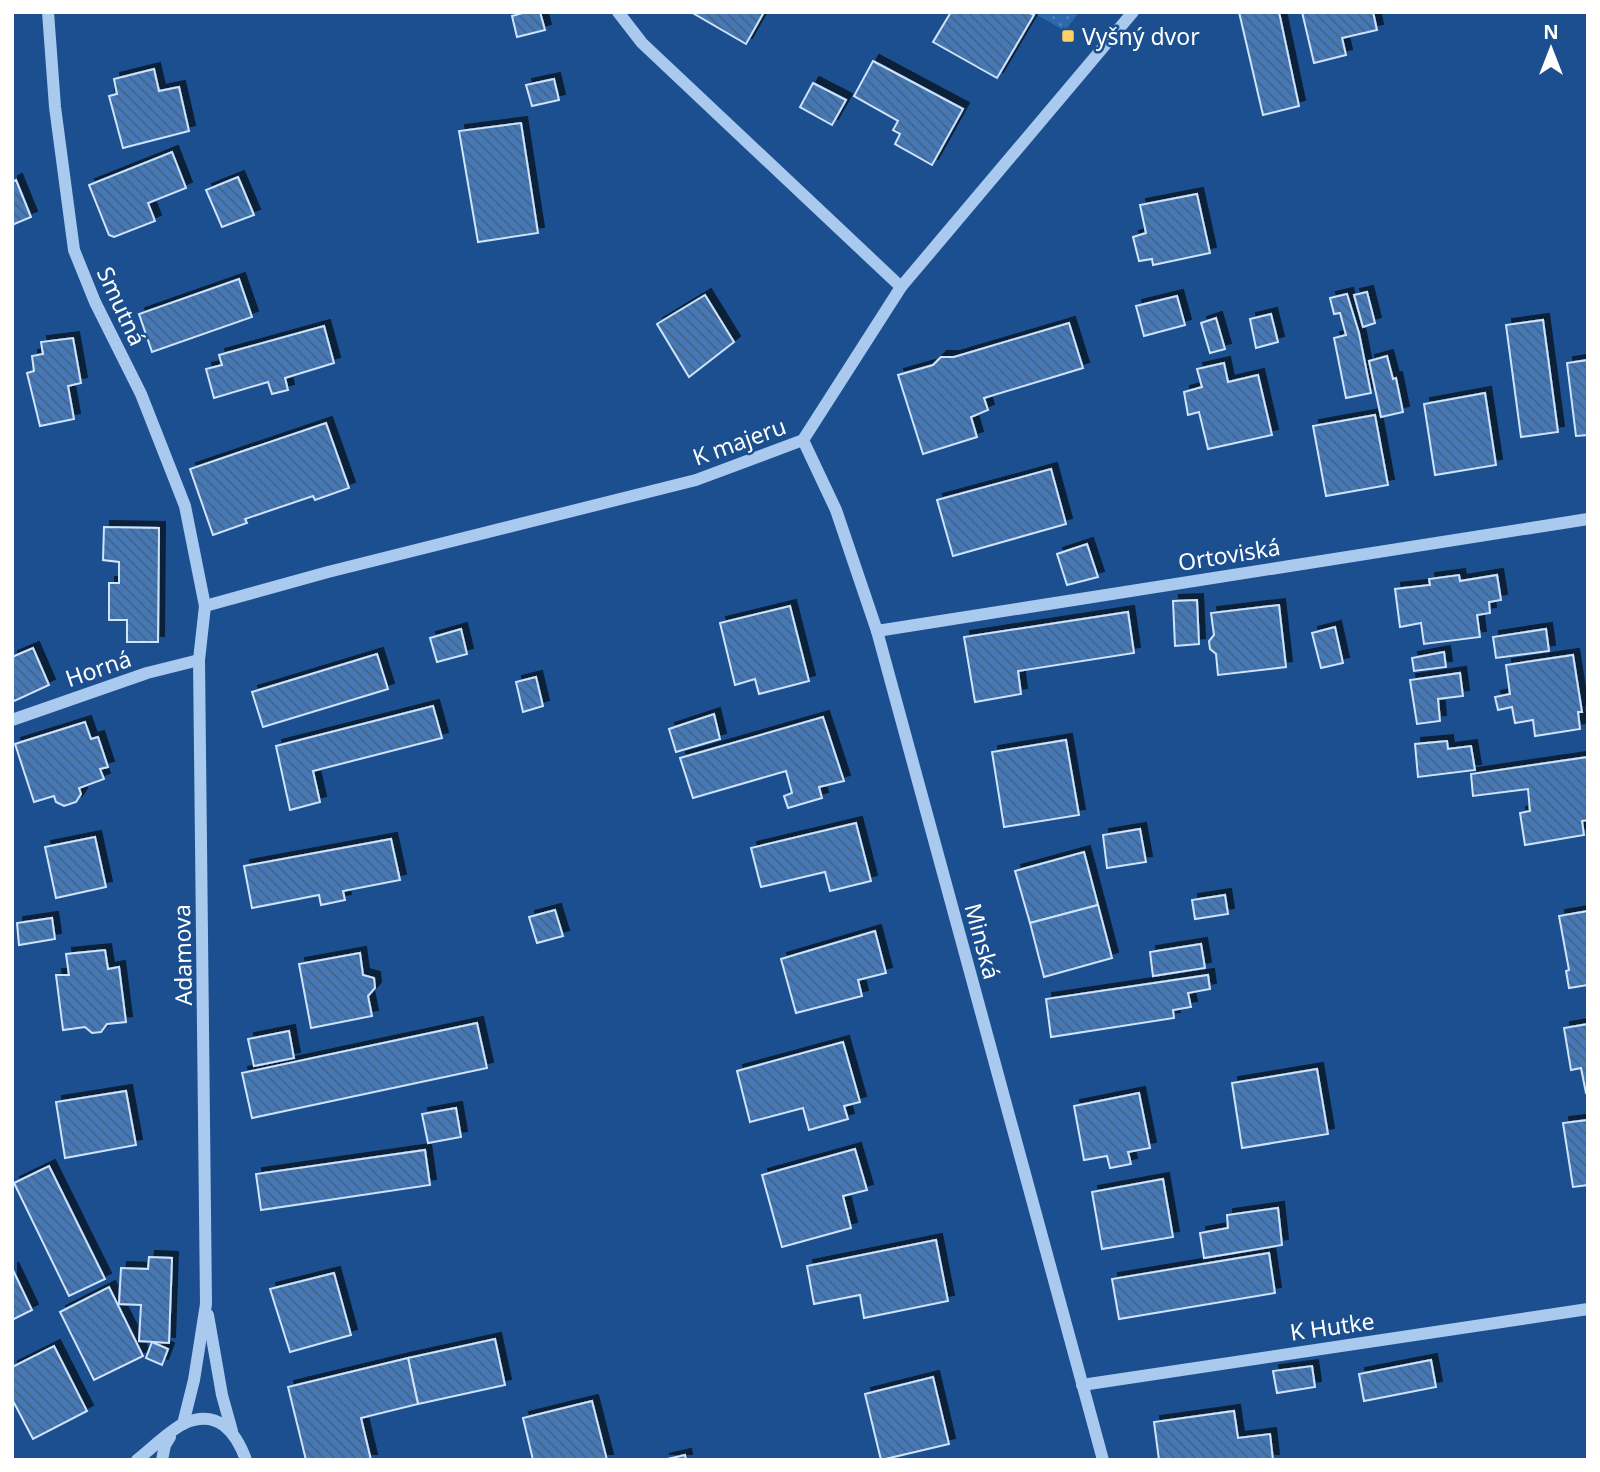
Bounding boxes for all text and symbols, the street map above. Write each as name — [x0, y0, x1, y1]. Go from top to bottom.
north arrow — [1516, 14, 1586, 84]
text: N — [1543, 19, 1559, 45]
place label: Vyšný dvor — [1082, 20, 1200, 52]
marker: Vyšný dvor — [1060, 28, 1076, 44]
street label: Smutná — [90, 261, 154, 351]
street label: K majeru — [688, 409, 790, 473]
street label: Ortoviská — [1176, 530, 1282, 578]
street label: Horná — [61, 642, 135, 694]
street label: Minská — [958, 900, 1008, 982]
street label: Adamova — [165, 904, 199, 1006]
street label: K Hutke — [1288, 1304, 1376, 1348]

